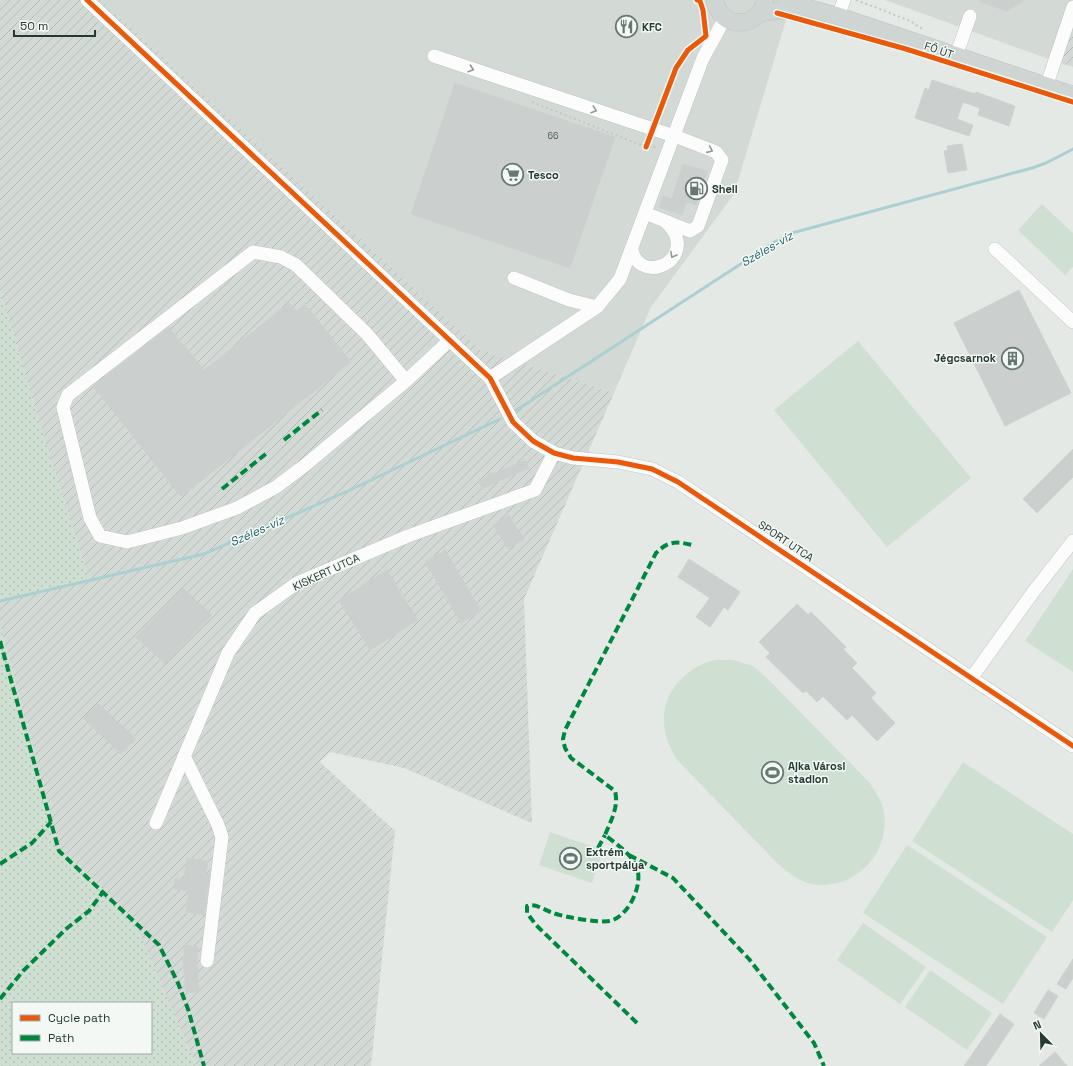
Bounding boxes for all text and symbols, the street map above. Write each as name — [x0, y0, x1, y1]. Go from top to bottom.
scale bar — [14, 12, 95, 38]
restaurant icon: KFC — [614, 14, 640, 40]
text: 50 m — [20, 18, 48, 34]
place label: KFC — [642, 20, 662, 34]
street label: FŐ ÚT — [923, 38, 956, 62]
one-way arrow — [467, 64, 474, 72]
one-way arrow — [590, 105, 597, 114]
house number: 66 — [547, 130, 559, 142]
one-way arrow — [706, 145, 714, 153]
supermarket icon: Tesco — [500, 162, 526, 188]
place label: Tesco — [528, 168, 559, 182]
fuel station icon: Shell — [683, 176, 709, 202]
place label: Shell — [712, 182, 738, 196]
water label: Széles-víz — [738, 227, 797, 270]
one-way arrow — [670, 251, 677, 258]
building icon: Jégcsarnok — [999, 345, 1025, 371]
place label: Jégcsarnok — [934, 351, 997, 365]
water label: Széles-víz — [227, 512, 287, 550]
street label: SPORT UTCA — [756, 517, 816, 565]
street label: KISKERT UTCA — [290, 550, 362, 594]
sports icon: Ajka Városi stadion — [760, 759, 786, 785]
place label: Ajka Városi stadion — [788, 759, 846, 786]
sports icon: Extrém sportpálya — [558, 845, 584, 871]
place label: Extrém sportpálya — [586, 845, 645, 872]
legend — [12, 1002, 152, 1054]
text: Cycle path — [48, 1010, 110, 1026]
north arrow — [1021, 1014, 1061, 1054]
text: N — [1031, 1017, 1043, 1033]
text: Path — [48, 1030, 74, 1046]

